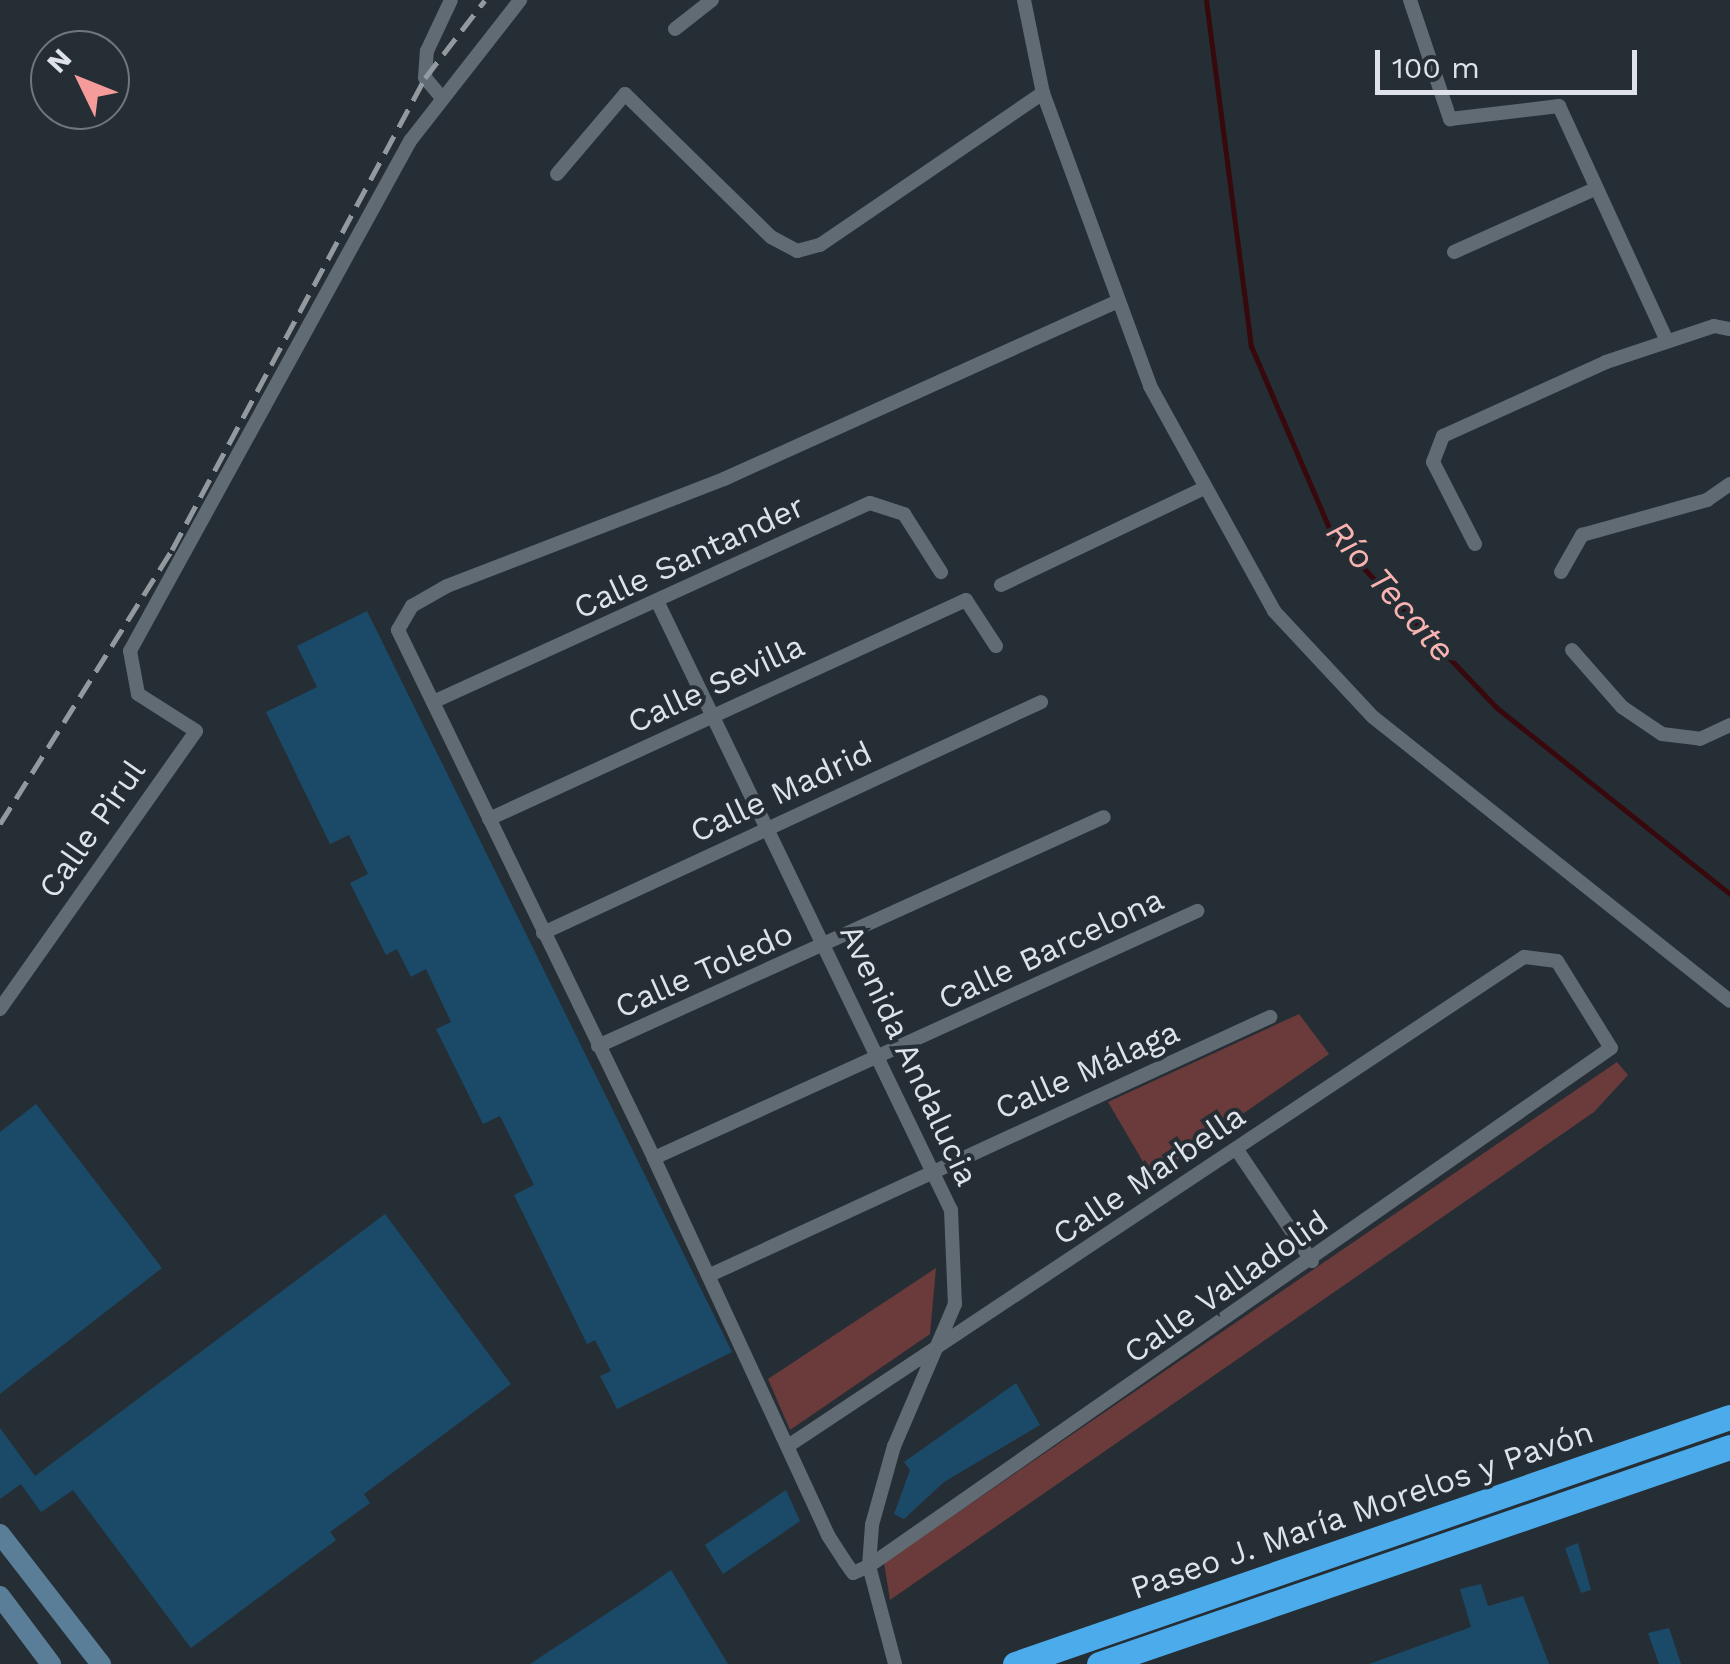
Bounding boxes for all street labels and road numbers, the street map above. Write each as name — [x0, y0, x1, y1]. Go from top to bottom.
street label: Calle Santander — [568, 487, 810, 627]
street label: Calle Sevilla — [622, 626, 810, 742]
street label: Calle Madrid — [684, 733, 878, 851]
street label: Calle Pirul — [30, 753, 154, 905]
street label: Calle Barcelona — [932, 880, 1170, 1018]
street label: Calle Toledo — [609, 914, 799, 1026]
street label: Avenida Andalucia — [831, 917, 987, 1193]
street label: Calle Málaga — [989, 1012, 1185, 1128]
street label: Calle Marbella — [1046, 1097, 1252, 1253]
street label: Calle Valladolid — [1116, 1202, 1336, 1372]
street label: Paseo J. María Morelos y Pavón — [1124, 1412, 1600, 1608]

